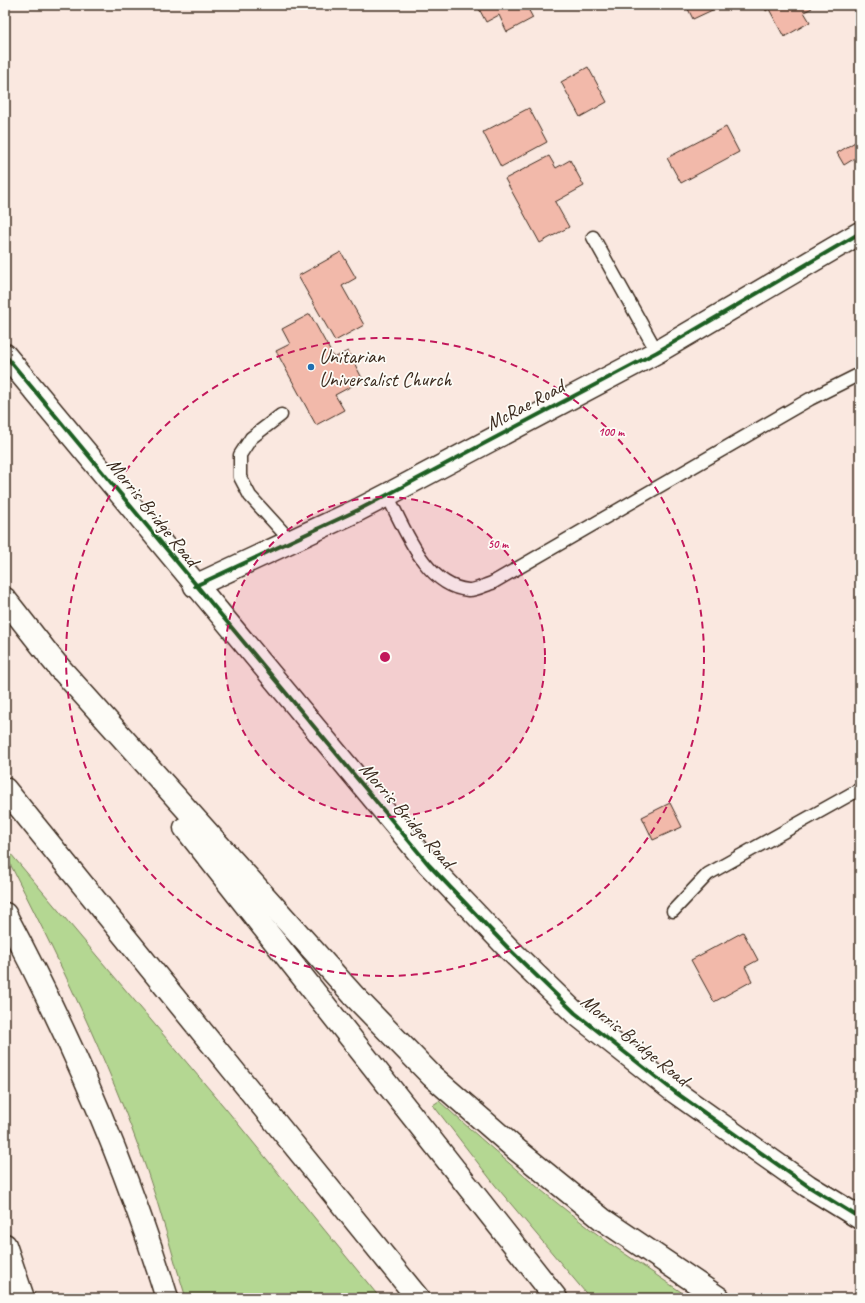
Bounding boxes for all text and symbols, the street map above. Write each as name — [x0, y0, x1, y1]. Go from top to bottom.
place label: Unitarian Universalist Church — [319, 344, 452, 392]
marker: Unitarian Universalist Church — [306, 362, 316, 372]
street label: McRae Road — [482, 373, 571, 436]
text: 100 m — [598, 424, 625, 440]
street label: Morris Bridge Road — [102, 453, 206, 574]
text: 50 m — [488, 536, 509, 552]
centre of rings — [378, 650, 392, 664]
street label: Morris Bridge Road — [354, 757, 462, 876]
street label: Morris Bridge Road — [576, 989, 697, 1093]

